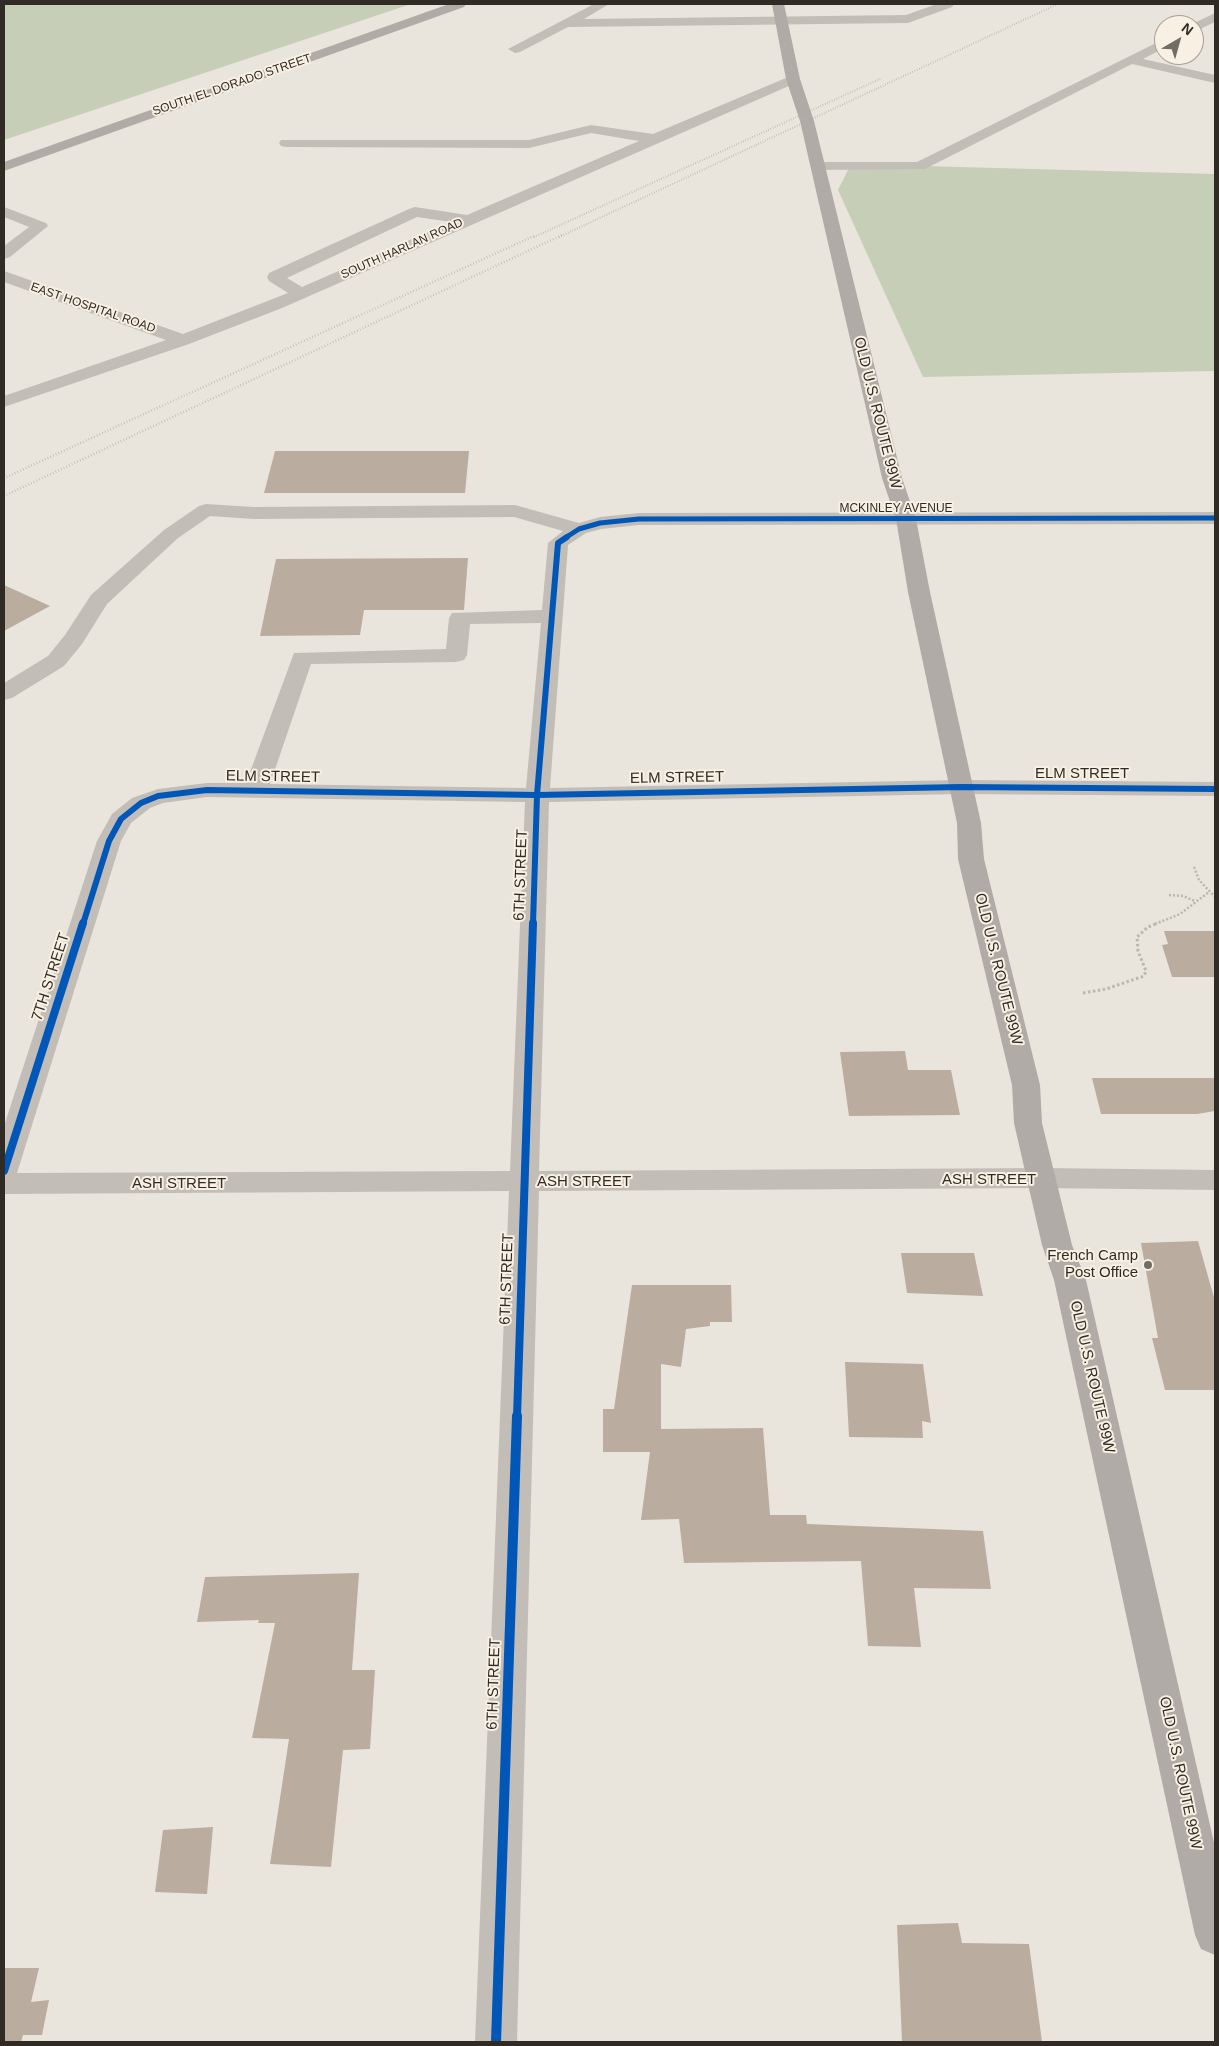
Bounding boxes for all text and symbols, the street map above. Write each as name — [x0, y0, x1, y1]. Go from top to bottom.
north arrow — [1154, 15, 1204, 65]
text: N — [1179, 20, 1197, 38]
street label: SOUTH EL DORADO STREET — [151, 51, 313, 119]
street label: SOUTH HARLAN ROAD — [339, 216, 465, 282]
street label: EAST HOSPITAL ROAD — [29, 280, 157, 336]
street label: OLD U.S. ROUTE 99W — [849, 335, 905, 491]
street label: MCKINLEY AVENUE — [839, 502, 953, 516]
street label: ELM STREET — [1035, 765, 1129, 783]
street label: ELM STREET — [226, 767, 320, 787]
street label: ELM STREET — [630, 768, 724, 788]
street label: 6TH STREET — [510, 829, 532, 921]
street label: OLD U.S. ROUTE 99W — [970, 891, 1026, 1047]
street label: 7TH STREET — [28, 931, 74, 1023]
street label: ASH STREET — [942, 1171, 1036, 1189]
street label: ASH STREET — [537, 1173, 631, 1191]
street label: ASH STREET — [132, 1175, 226, 1193]
street label: 6TH STREET — [496, 1233, 518, 1325]
place label: French Camp Post Office — [1047, 1247, 1138, 1282]
marker: French Camp Post Office — [1142, 1259, 1154, 1271]
street label: OLD U.S. ROUTE 99W — [1066, 1299, 1118, 1455]
street label: 6TH STREET — [483, 1638, 505, 1730]
street label: OLD U.S. ROUTE 99W — [1155, 1695, 1205, 1851]

